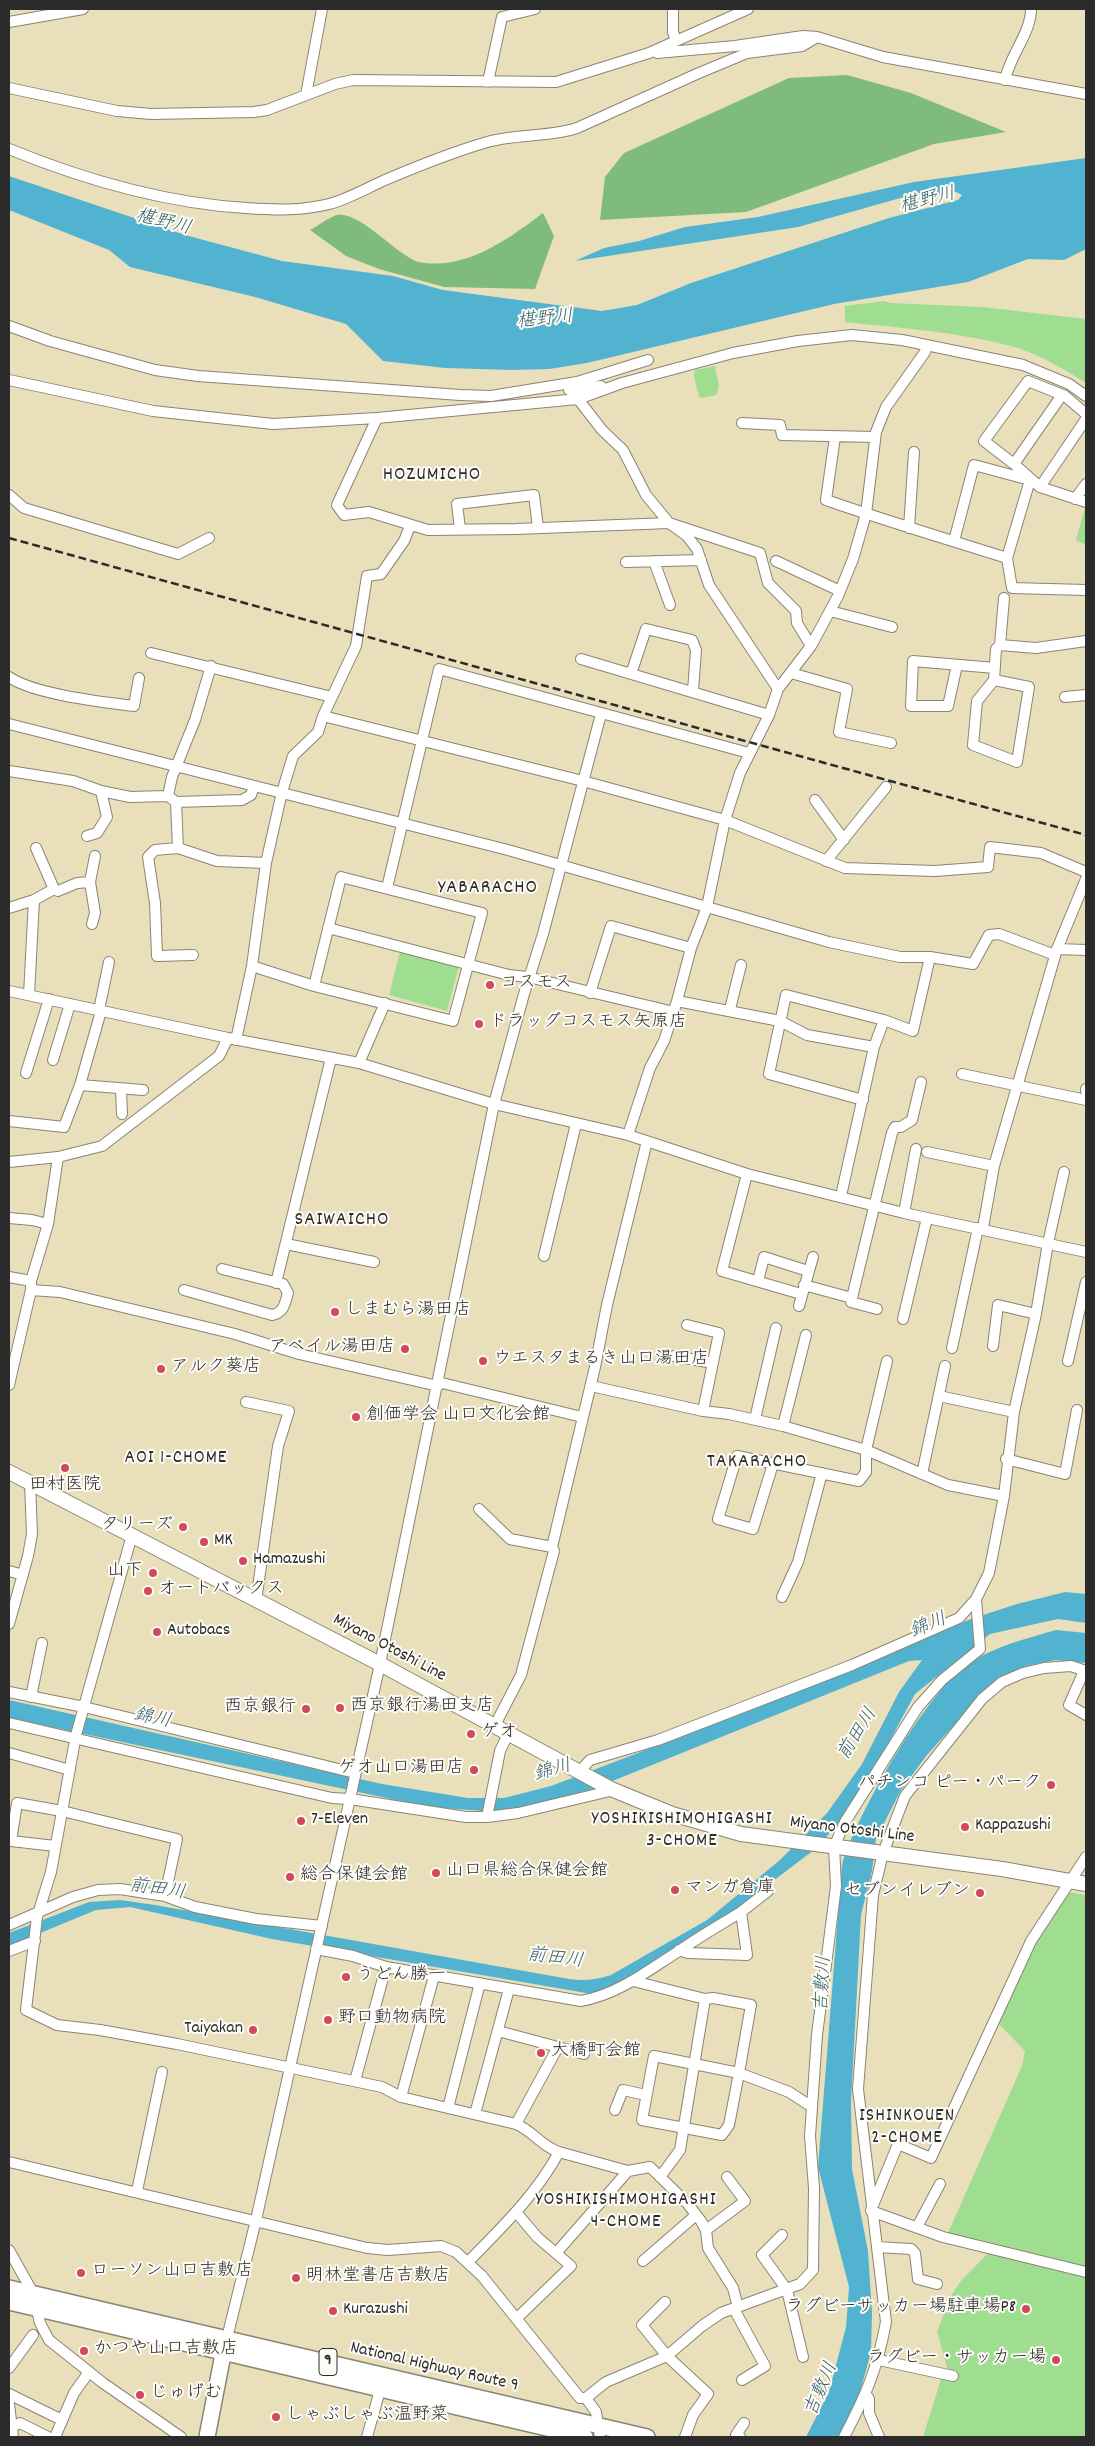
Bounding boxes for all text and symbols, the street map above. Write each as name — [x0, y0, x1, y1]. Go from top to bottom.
water label: 椹野川 — [898, 184, 958, 220]
water label: 椹野川 — [133, 206, 193, 242]
water label: 椹野川 — [515, 307, 575, 335]
district label: HOZUMICHO — [382, 464, 482, 488]
district label: YABARACHO — [437, 877, 539, 901]
place label: コスモス — [500, 974, 572, 996]
marker: コスモス — [484, 979, 496, 991]
place label: ドラッグコスモス矢原店 — [489, 1013, 687, 1035]
marker: ドラッグコスモス矢原店 — [473, 1018, 485, 1030]
district label: SAIWAICHO — [293, 1209, 391, 1233]
place label: しまむら湯田店 — [345, 1301, 471, 1323]
marker: しまむら湯田店 — [329, 1306, 341, 1318]
place label: アベイル湯田店 — [269, 1338, 395, 1360]
marker: アベイル湯田店 — [399, 1343, 411, 1355]
place label: ウエスタまるき山口湯田店 — [493, 1350, 709, 1372]
marker: ウエスタまるき山口湯田店 — [477, 1355, 489, 1367]
place label: アルク葵店 — [171, 1358, 261, 1380]
marker: アルク葵店 — [155, 1363, 167, 1375]
place label: 創価学会 山口文化会館 — [366, 1406, 550, 1428]
marker: 創価学会 山口文化会館 — [350, 1411, 362, 1423]
district label: AOI 1-CHOME — [123, 1448, 229, 1470]
district label: TAKARACHO — [706, 1451, 808, 1475]
marker: 田村医院 — [59, 1462, 71, 1474]
place label: 田村医院 — [29, 1476, 101, 1498]
place label: タリーズ — [101, 1516, 173, 1538]
marker: タリーズ — [177, 1521, 189, 1533]
place label: MK — [214, 1531, 233, 1553]
marker: MK — [198, 1536, 210, 1548]
place label: Hamazushi — [253, 1550, 325, 1572]
marker: Hamazushi — [237, 1555, 249, 1567]
place label: 山下 — [107, 1562, 143, 1584]
marker: 山下 — [147, 1567, 159, 1579]
place label: オートバックス — [158, 1580, 284, 1602]
marker: オートバックス — [142, 1585, 154, 1597]
water label: 錦川 — [907, 1609, 951, 1645]
street label: Miyano Otoshi Line — [329, 1610, 449, 1688]
place label: Autobacs — [167, 1621, 230, 1643]
marker: Autobacs — [151, 1626, 163, 1638]
place label: 西京銀行湯田支店 — [350, 1697, 494, 1719]
place label: 西京銀行 — [224, 1698, 296, 1720]
marker: 西京銀行湯田支店 — [334, 1702, 346, 1714]
marker: 西京銀行 — [300, 1703, 312, 1715]
water label: 錦川 — [131, 1705, 173, 1735]
water label: 前田川 — [834, 1705, 884, 1765]
place label: ゲオ — [481, 1723, 517, 1745]
marker: ゲオ — [465, 1728, 477, 1740]
water label: 錦川 — [532, 1756, 574, 1788]
place label: ゲオ山口湯田店 — [338, 1759, 464, 1781]
marker: ゲオ山口湯田店 — [468, 1764, 480, 1776]
place label: パチンコ ピー・パーク — [858, 1774, 1041, 1796]
marker: パチンコ ピー・パーク — [1045, 1779, 1057, 1791]
district label: YOSHIKISHIMOHIGASHI 3-CHOME — [589, 1809, 775, 1853]
place label: 7-Eleven — [311, 1810, 368, 1832]
street label: Miyano Otoshi Line — [789, 1813, 915, 1849]
marker: 7-Eleven — [295, 1815, 307, 1827]
place label: Kappazushi — [975, 1816, 1051, 1838]
marker: Kappazushi — [959, 1821, 971, 1833]
place label: 山口県総合保健会館 — [446, 1862, 608, 1884]
place label: 総合保健会館 — [300, 1866, 408, 1888]
marker: 山口県総合保健会館 — [430, 1867, 442, 1879]
marker: 総合保健会館 — [284, 1871, 296, 1883]
water label: 前田川 — [127, 1876, 187, 1906]
place label: マンガ倉庫 — [685, 1879, 775, 1901]
place label: セブンイレブン — [844, 1882, 970, 1904]
marker: マンガ倉庫 — [669, 1884, 681, 1896]
marker: セブンイレブン — [974, 1887, 986, 1899]
water label: 前田川 — [525, 1945, 585, 1975]
water label: 吉敷川 — [812, 1955, 838, 2013]
place label: うどん勝一 — [356, 1966, 446, 1988]
marker: うどん勝一 — [340, 1971, 352, 1983]
place label: 野口動物病院 — [338, 2009, 446, 2031]
marker: 野口動物病院 — [322, 2014, 334, 2026]
place label: Taiyakan — [184, 2019, 243, 2041]
marker: Taiyakan — [247, 2024, 259, 2036]
place label: 大橋町会館 — [551, 2042, 641, 2064]
marker: 大橋町会館 — [535, 2047, 547, 2059]
district label: ISHINKOUEN 2-CHOME — [858, 2106, 956, 2150]
district label: YOSHIKISHIMOHIGASHI 4-CHOME — [533, 2190, 719, 2234]
place label: ローソン山口吉敷店 — [91, 2262, 253, 2284]
marker: ローソン山口吉敷店 — [75, 2267, 87, 2279]
place label: 明林堂書店吉敷店 — [306, 2267, 450, 2289]
marker: 明林堂書店吉敷店 — [290, 2272, 302, 2284]
place label: ラグビーサッカー場駐車場P8 — [786, 2298, 1016, 2320]
place label: Kurazushi — [343, 2300, 408, 2322]
marker: ラグビーサッカー場駐車場P8 — [1020, 2303, 1032, 2315]
marker: Kurazushi — [327, 2305, 339, 2317]
street label: National Highway Route 9 — [348, 2338, 520, 2398]
place label: かつや山口吉敷店 — [94, 2340, 238, 2362]
marker: かつや山口吉敷店 — [78, 2345, 90, 2357]
road number: 9 — [319, 2348, 337, 2376]
place label: ラグビー・サッカー場 — [867, 2349, 1046, 2371]
marker: ラグビー・サッカー場 — [1050, 2354, 1062, 2366]
water label: 吉敷川 — [801, 2359, 845, 2421]
place label: じゅげむ — [150, 2384, 222, 2406]
marker: じゅげむ — [134, 2389, 146, 2401]
place label: しゃぶしゃぶ温野菜 — [286, 2406, 448, 2428]
marker: しゃぶしゃぶ温野菜 — [270, 2411, 282, 2423]

